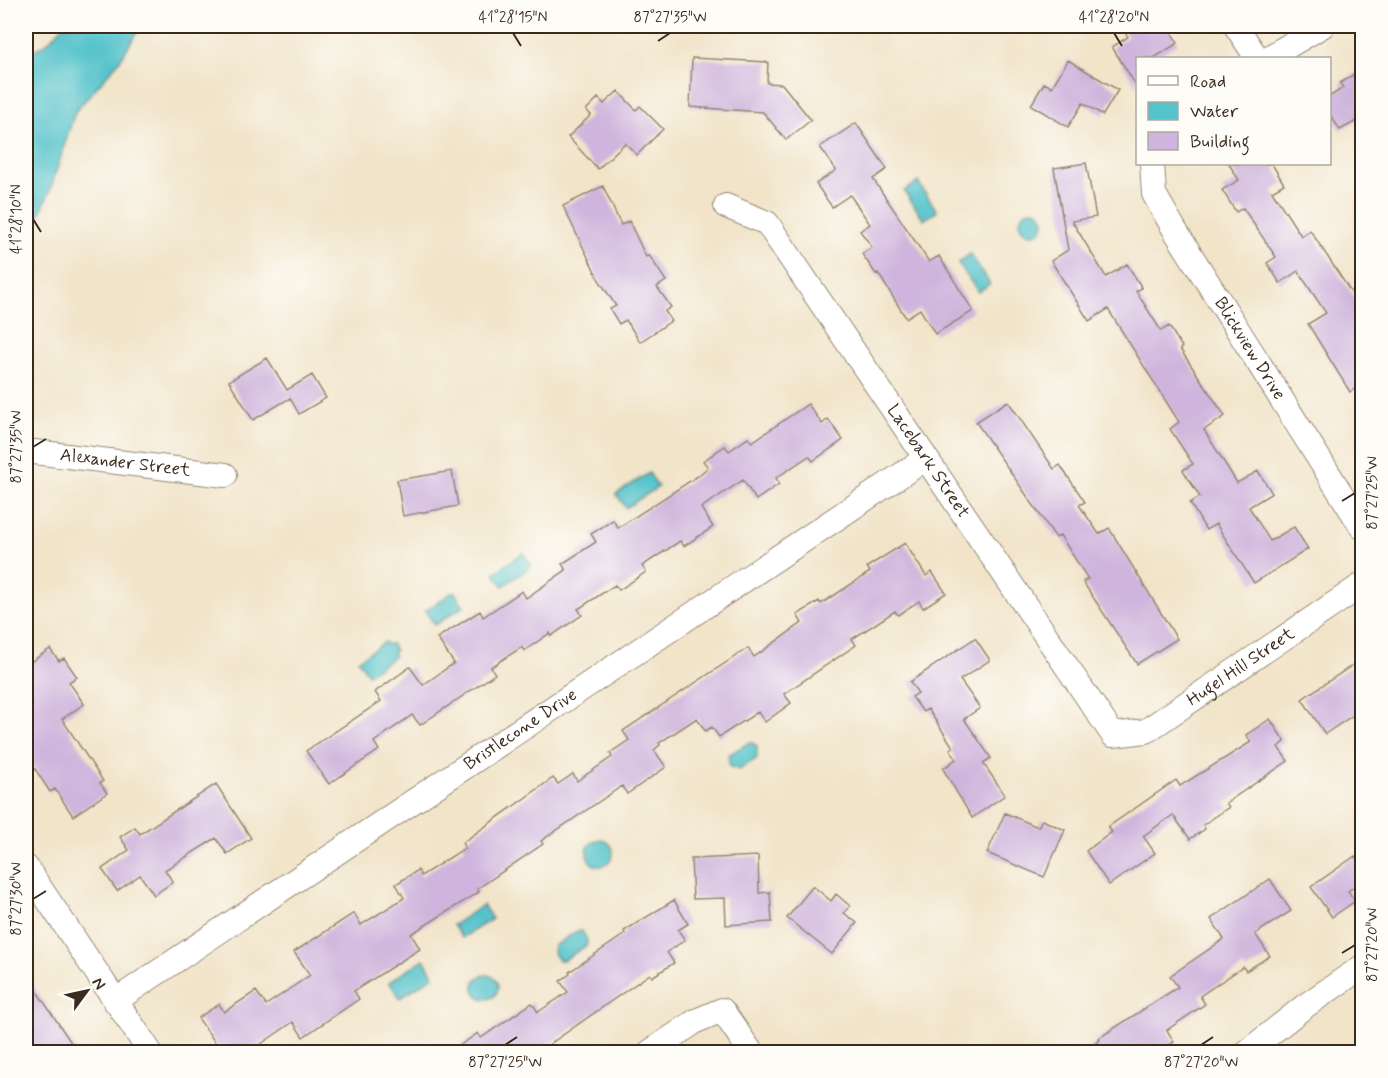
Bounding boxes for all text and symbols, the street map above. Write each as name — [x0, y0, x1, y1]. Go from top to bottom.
text: 41°28'15"N — [478, 8, 548, 28]
text: 87°27'35"W — [634, 8, 707, 28]
text: 41°28'20"N — [1079, 8, 1149, 28]
legend — [1136, 57, 1331, 165]
text: Road — [1190, 70, 1226, 94]
text: Water — [1190, 100, 1239, 124]
text: Building — [1190, 130, 1250, 156]
text: 41°28'10"N — [7, 184, 27, 254]
street label: Blickview Drive — [1208, 293, 1291, 405]
street label: Lacebark Street — [881, 400, 975, 523]
text: 87°27'35"W — [7, 411, 27, 484]
street label: Alexander Street — [59, 443, 192, 483]
text: 87°27'25"W — [1363, 456, 1383, 530]
street label: Hugel Hill Street — [1182, 622, 1300, 712]
street label: Bristlecone Drive — [459, 683, 582, 776]
text: 87°27'30"W — [7, 862, 27, 936]
text: 87°27'20"W — [1363, 908, 1383, 982]
north arrow — [57, 961, 117, 1021]
text: N — [87, 973, 110, 994]
text: 87°27'25"W — [468, 1053, 542, 1073]
text: 87°27'20"W — [1164, 1053, 1238, 1073]

